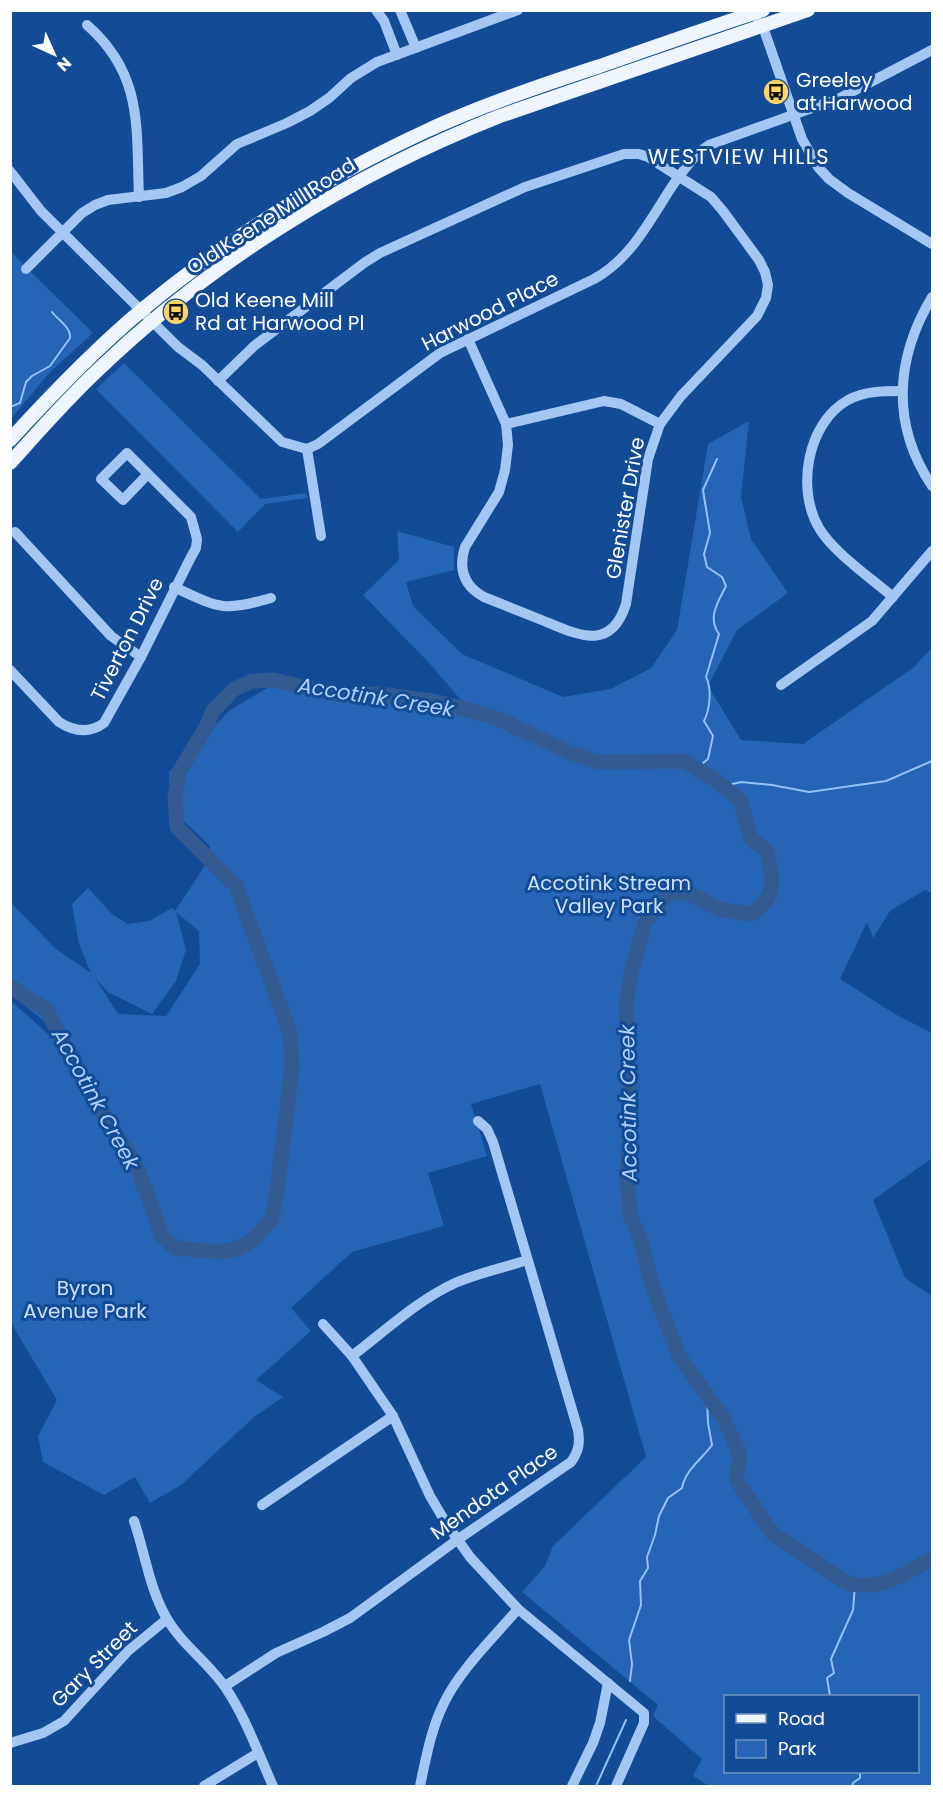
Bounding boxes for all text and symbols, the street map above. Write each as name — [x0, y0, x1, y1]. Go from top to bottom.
north arrow — [24, 24, 84, 84]
text: N — [52, 52, 77, 77]
place label: Greeley at Harwood — [796, 66, 912, 117]
bus stop icon: Greeley at Harwood — [761, 77, 791, 107]
district label: WESTVIEW HILLS — [648, 142, 830, 171]
street label: Old Keene Mill Road — [181, 151, 361, 281]
street label: Harwood Place — [417, 264, 563, 358]
place label: Old Keene Mill Rd at Harwood Pl — [195, 286, 364, 337]
bus stop icon: Old Keene Mill Rd at Harwood Pl — [161, 297, 191, 327]
street label: Glenister Drive — [599, 435, 651, 581]
street label: Tiverton Drive — [84, 572, 170, 706]
water label: Accotink Creek — [295, 670, 457, 724]
park label: Accotink Stream Valley Park — [527, 869, 691, 920]
water label: Accotink Creek — [45, 1022, 147, 1176]
water label: Accotink Creek — [612, 1023, 644, 1183]
park label: Byron Avenue Park — [23, 1274, 147, 1325]
street label: Mendota Place — [425, 1438, 563, 1546]
street label: Gary Street — [45, 1615, 143, 1713]
legend — [724, 1695, 919, 1773]
text: Road — [778, 1706, 825, 1731]
text: Park — [778, 1736, 817, 1761]

